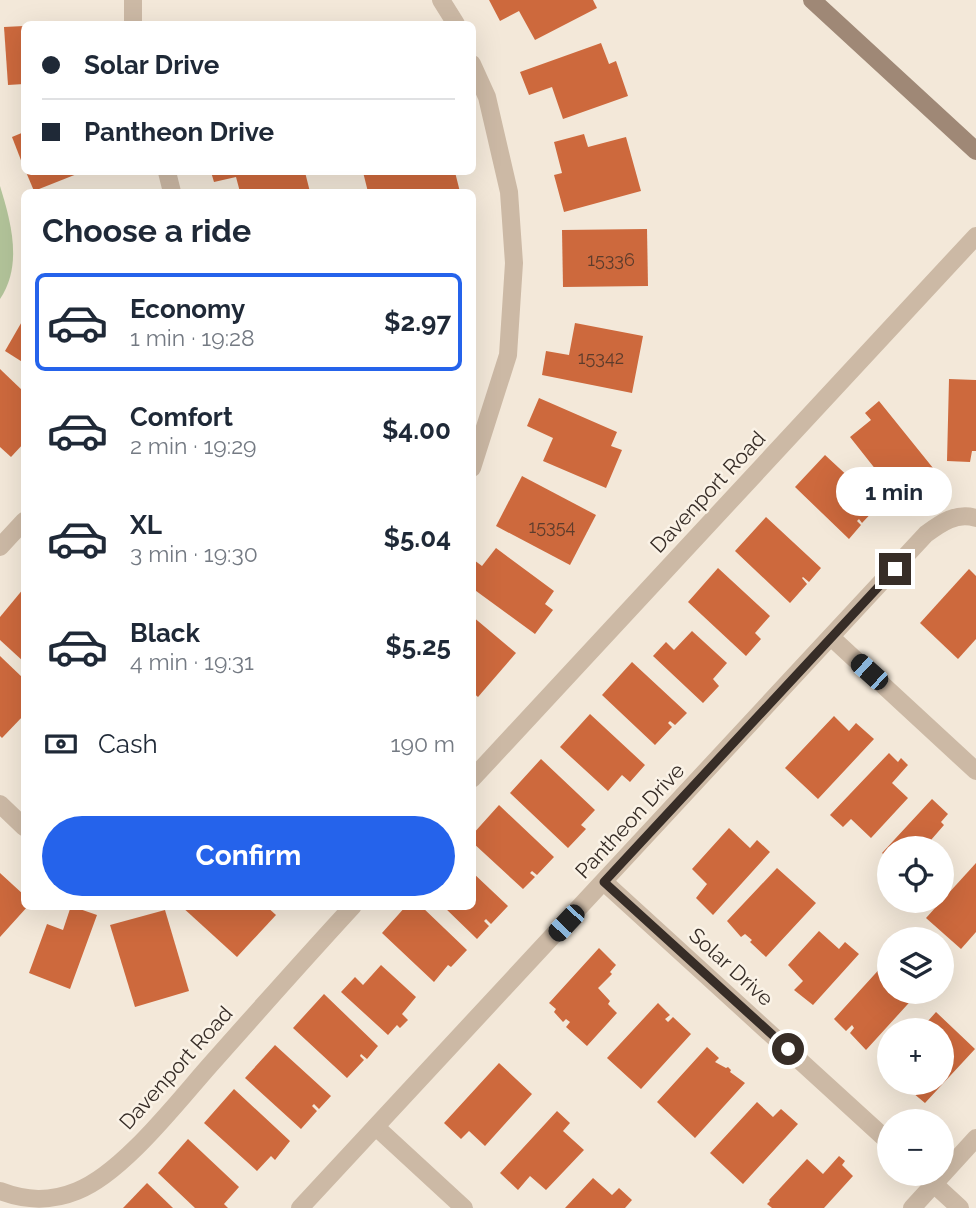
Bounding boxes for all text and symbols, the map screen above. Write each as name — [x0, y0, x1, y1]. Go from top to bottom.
text: Solar Drive — [84, 50, 219, 80]
text: Pantheon Drive — [84, 117, 274, 147]
text: Choose a ride — [42, 212, 251, 249]
house number: 15336 — [587, 249, 635, 270]
icon: car — [46, 291, 109, 354]
text: Economy — [130, 294, 245, 324]
text: $2.97 — [384, 307, 451, 337]
text: 1 min · 19:28 — [130, 324, 255, 351]
house number: 15342 — [578, 347, 624, 368]
icon: car — [46, 399, 109, 462]
text: Comfort — [130, 402, 233, 432]
text: $4.00 — [382, 415, 451, 445]
street label: Davenport Road — [645, 426, 770, 558]
text: 2 min · 19:29 — [130, 432, 257, 459]
callout: 1 min — [837, 468, 953, 516]
text: 1 min — [865, 478, 923, 505]
icon: car — [46, 507, 109, 570]
text: XL — [130, 510, 162, 540]
house number: 15354 — [529, 516, 576, 537]
text: $5.04 — [383, 523, 451, 553]
text: 3 min · 19:30 — [130, 540, 258, 567]
route end — [879, 553, 911, 585]
icon: car — [46, 615, 109, 678]
text: Black — [130, 618, 200, 648]
text: $5.25 — [385, 631, 451, 661]
text: 4 min · 19:31 — [130, 648, 254, 675]
car — [847, 650, 892, 694]
icon: cash — [42, 725, 80, 763]
text: Cash — [98, 729, 158, 759]
text: 190 m — [391, 730, 455, 757]
street label: Pantheon Drive — [570, 758, 689, 883]
button: Confirm — [42, 816, 455, 896]
map controls — [877, 836, 954, 1186]
button: locate — [877, 836, 954, 913]
car — [544, 900, 589, 946]
street label: Solar Drive — [684, 922, 779, 1011]
button: layers — [877, 927, 954, 1004]
street label: Davenport Road — [114, 1001, 237, 1134]
button: + — [877, 1018, 954, 1095]
route start — [772, 1033, 804, 1065]
button: − — [877, 1109, 954, 1186]

